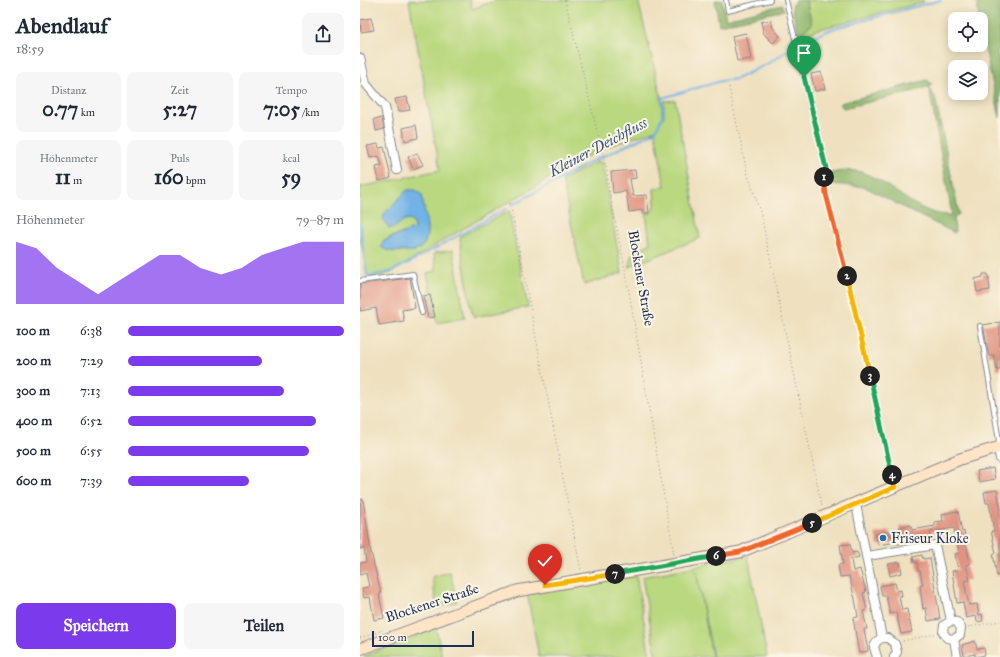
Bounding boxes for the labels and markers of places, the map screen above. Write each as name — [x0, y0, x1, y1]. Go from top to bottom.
pin — [787, 36, 821, 77]
pin: 1 — [814, 167, 834, 187]
pin: 2 — [837, 266, 857, 286]
pin: 3 — [860, 366, 880, 386]
pin: 4 — [882, 465, 902, 485]
pin: 5 — [802, 513, 822, 533]
place label: Friseur Kloke — [891, 530, 969, 547]
marker: Friseur Kloke — [878, 533, 888, 543]
pin — [528, 544, 562, 585]
pin: 6 — [706, 546, 726, 566]
pin: 7 — [605, 564, 625, 584]

